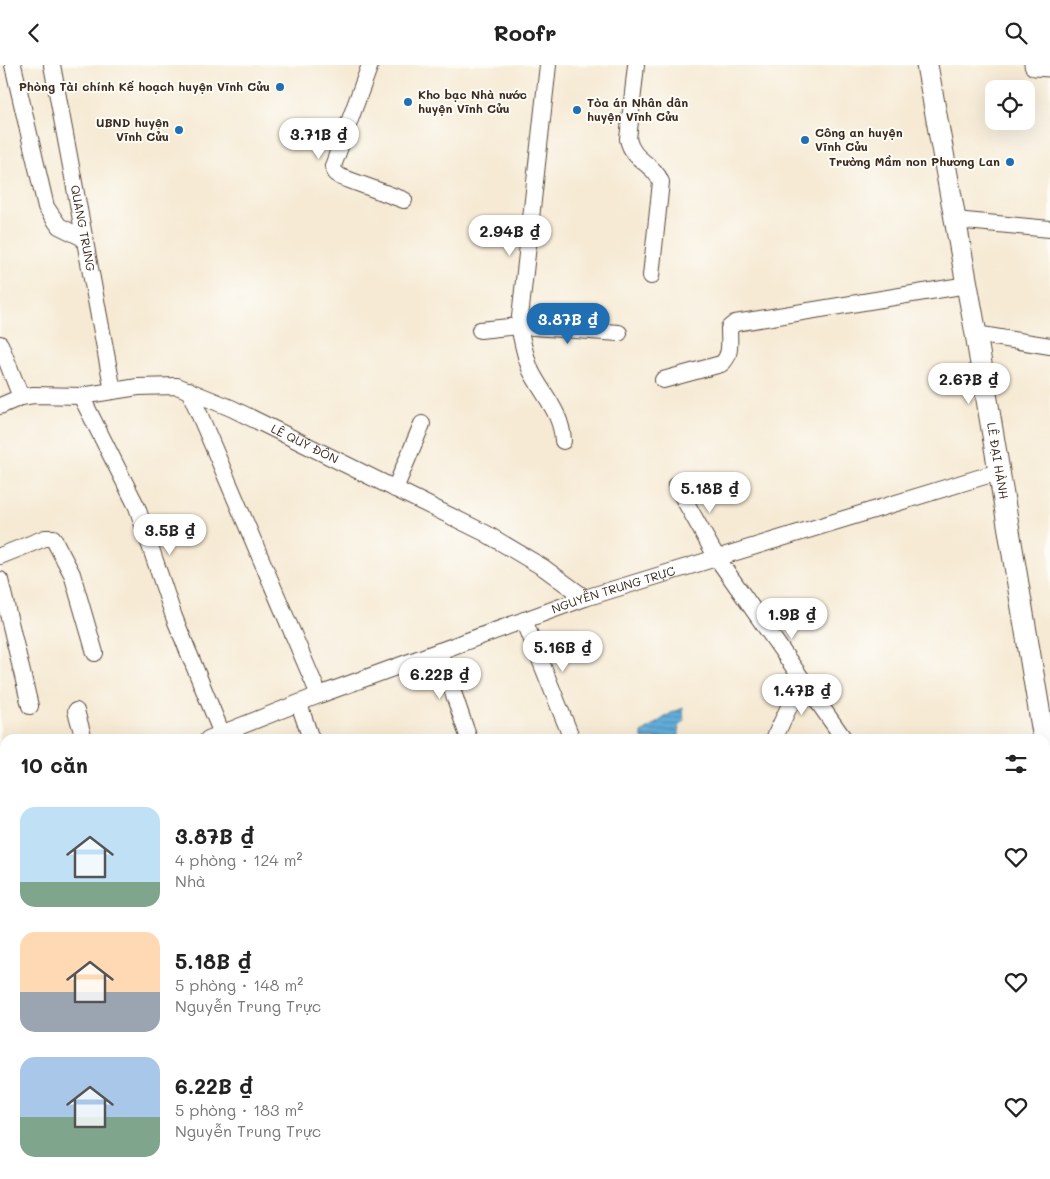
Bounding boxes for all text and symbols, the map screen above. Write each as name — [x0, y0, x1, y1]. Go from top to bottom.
text: Roofr — [494, 18, 556, 47]
icon: back — [20, 19, 48, 47]
icon: search — [1002, 19, 1030, 47]
place label: Phòng Tài chính Kế hoạch huyện Vĩnh Cửu — [19, 78, 270, 94]
map controls — [985, 80, 1035, 130]
button: locate — [985, 80, 1035, 130]
marker: Phòng Tài chính Kế hoạch huyện Vĩnh Cửu — [274, 81, 286, 93]
place label: Kho bạc Nhà nước huyện Vĩnh Cửu — [418, 86, 527, 116]
place label: Tòa án Nhân dân huyện Vĩnh Cửu — [587, 94, 688, 124]
marker: Kho bạc Nhà nước huyện Vĩnh Cửu — [402, 96, 414, 108]
marker: Tòa án Nhân dân huyện Vĩnh Cửu — [571, 104, 583, 116]
place label: UBND huyện Vĩnh Cửu — [96, 114, 169, 144]
pin: 3.71B ₫ — [273, 117, 365, 160]
text: 3.71B ₫ — [290, 123, 348, 144]
marker: UBND huyện Vĩnh Cửu — [173, 124, 185, 136]
place label: Công an huyện Vĩnh Cửu — [815, 124, 903, 154]
marker: Công an huyện Vĩnh Cửu — [799, 134, 811, 146]
place label: Trường Mầm non Phương Lan — [829, 153, 1000, 169]
marker: Trường Mầm non Phương Lan — [1004, 156, 1016, 168]
street label: QUANG TRUNG — [68, 184, 99, 273]
pin: 2.94B ₫ — [464, 215, 556, 257]
text: 2.94B ₫ — [479, 220, 541, 241]
pin: 3.87B ₫ — [522, 303, 614, 345]
text: 3.87B ₫ — [538, 308, 598, 329]
pin: 2.67B ₫ — [923, 363, 1015, 405]
text: 2.67B ₫ — [939, 368, 999, 389]
street label: LÊ QUÝ ĐÔN — [269, 420, 341, 467]
street label: LÊ ĐẠI HÀNH — [984, 421, 1013, 500]
pin: 5.18B ₫ — [664, 471, 756, 514]
text: 5.18B ₫ — [681, 477, 739, 498]
pin: 3.5B ₫ — [129, 513, 211, 556]
text: 3.5B ₫ — [144, 519, 196, 540]
street label: NGUYỄN TRUNG TRỰC — [549, 562, 677, 617]
pin: 1.9B ₫ — [751, 597, 833, 640]
text: 1.9B ₫ — [767, 603, 817, 624]
pin: 5.16B ₫ — [517, 631, 609, 673]
text: 5.16B ₫ — [534, 636, 592, 657]
pin: 6.22B ₫ — [394, 657, 486, 700]
text: 6.22B ₫ — [410, 663, 470, 684]
pin: 1.47B ₫ — [756, 673, 848, 716]
text: 1.47B ₫ — [773, 679, 831, 700]
icon: filters — [1002, 750, 1030, 778]
text: 10 căn — [20, 751, 88, 778]
text: 3.87B ₫ — [175, 822, 255, 849]
icon: home — [60, 827, 120, 887]
icon: heart — [1002, 843, 1030, 871]
text: 4 phòng · 124 m² — [175, 849, 303, 870]
text: Nhà — [175, 870, 206, 891]
text: 5.18B ₫ — [175, 947, 252, 974]
icon: home — [60, 952, 120, 1012]
icon: heart — [1002, 968, 1030, 996]
text: 5 phòng · 148 m² — [175, 974, 303, 995]
text: Nguyễn Trung Trực — [175, 995, 321, 1016]
text: 6.22B ₫ — [175, 1072, 254, 1099]
icon: home — [60, 1077, 120, 1137]
icon: heart — [1002, 1093, 1030, 1121]
text: 5 phòng · 183 m² — [175, 1099, 303, 1120]
text: Nguyễn Trung Trực — [175, 1120, 321, 1141]

